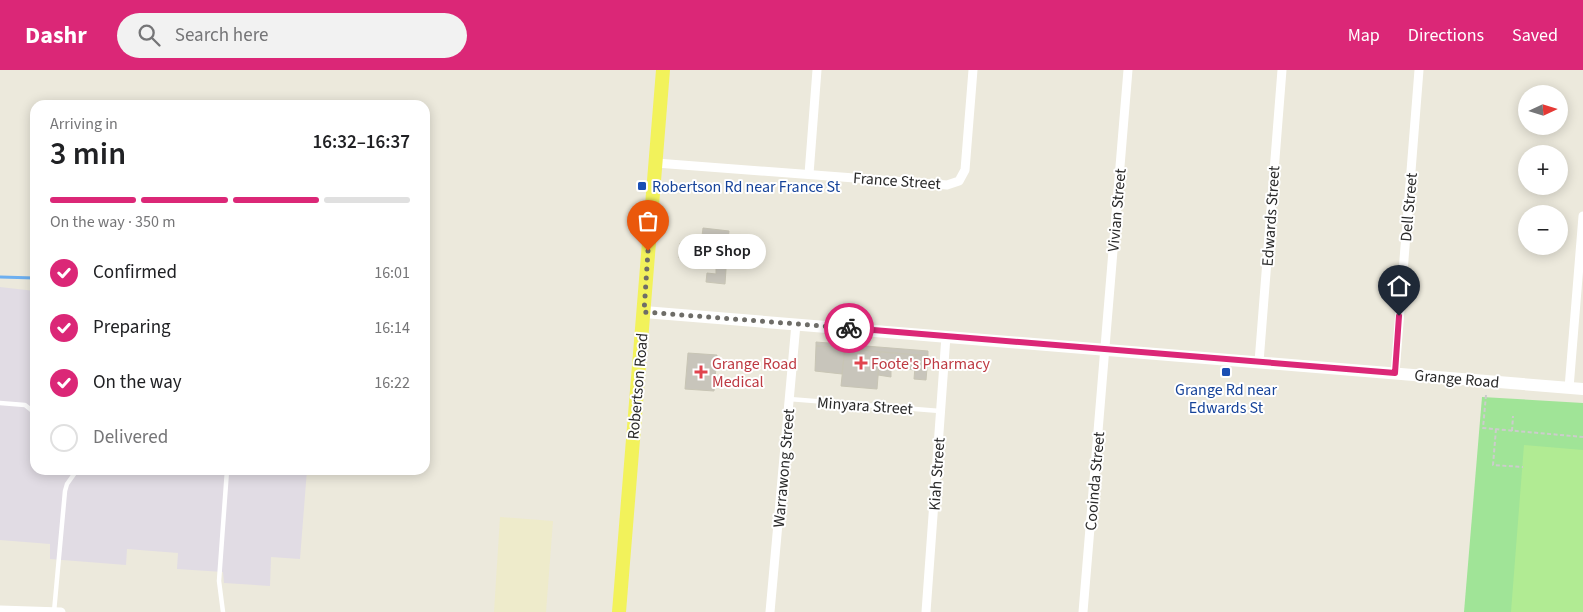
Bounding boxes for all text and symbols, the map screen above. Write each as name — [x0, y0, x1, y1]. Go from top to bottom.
search box — [117, 13, 467, 58]
text: Dashr — [25, 18, 87, 53]
icon: search — [135, 21, 163, 49]
text: Search here — [175, 22, 268, 49]
text: Map — [1348, 23, 1380, 48]
text: Directions — [1408, 23, 1484, 48]
text: Saved — [1512, 23, 1558, 48]
north arrow — [1518, 85, 1568, 135]
map controls — [1518, 85, 1568, 255]
text: Arriving in — [50, 113, 118, 135]
text: 16:32–16:37 — [312, 129, 410, 156]
text: 3 min — [50, 131, 126, 177]
button: + — [1518, 145, 1568, 195]
street label: Edwards Street — [1257, 164, 1286, 267]
street label: France Street — [852, 167, 942, 195]
street label: Vivian Street — [1102, 167, 1132, 253]
street label: Dell Street — [1395, 171, 1423, 243]
place label: Robertson Rd near France St — [652, 176, 841, 198]
marker: Robertson Rd near France St — [636, 180, 648, 192]
pin — [627, 200, 669, 251]
button: − — [1518, 205, 1568, 255]
icon: bag — [634, 207, 662, 235]
text: On the way · 350 m — [50, 211, 175, 233]
callout: BP Shop — [678, 234, 766, 268]
text: BP Shop — [693, 240, 751, 262]
icon: check — [50, 259, 78, 287]
text: Confirmed — [93, 259, 177, 286]
text: 16:01 — [374, 262, 410, 284]
pin — [1378, 265, 1420, 316]
icon: home — [1385, 272, 1413, 300]
courier — [824, 303, 874, 353]
icon: check — [50, 314, 78, 342]
text: Preparing — [93, 314, 171, 341]
icon: bike — [835, 314, 863, 342]
text: 16:14 — [374, 317, 410, 339]
street label: Robertson Road — [622, 332, 654, 440]
place label: Grange Road Medical — [712, 353, 797, 393]
place label: Foote's Pharmacy — [871, 353, 991, 375]
marker: Foote's Pharmacy — [855, 357, 867, 369]
street label: Grange Road — [1414, 364, 1500, 394]
marker: Grange Road Medical — [694, 365, 708, 379]
marker: Grange Rd near Edwards St — [1220, 366, 1232, 378]
icon: check — [50, 369, 78, 397]
text: On the way — [93, 369, 182, 396]
text: 16:22 — [374, 372, 410, 394]
place label: Grange Rd near Edwards St — [1175, 379, 1277, 419]
street label: Minyara Street — [816, 392, 914, 420]
street label: Warrawong Street — [768, 407, 800, 529]
text: Delivered — [93, 424, 168, 451]
street label: Cooinda Street — [1080, 430, 1110, 532]
street label: Kiah Street — [923, 436, 951, 511]

